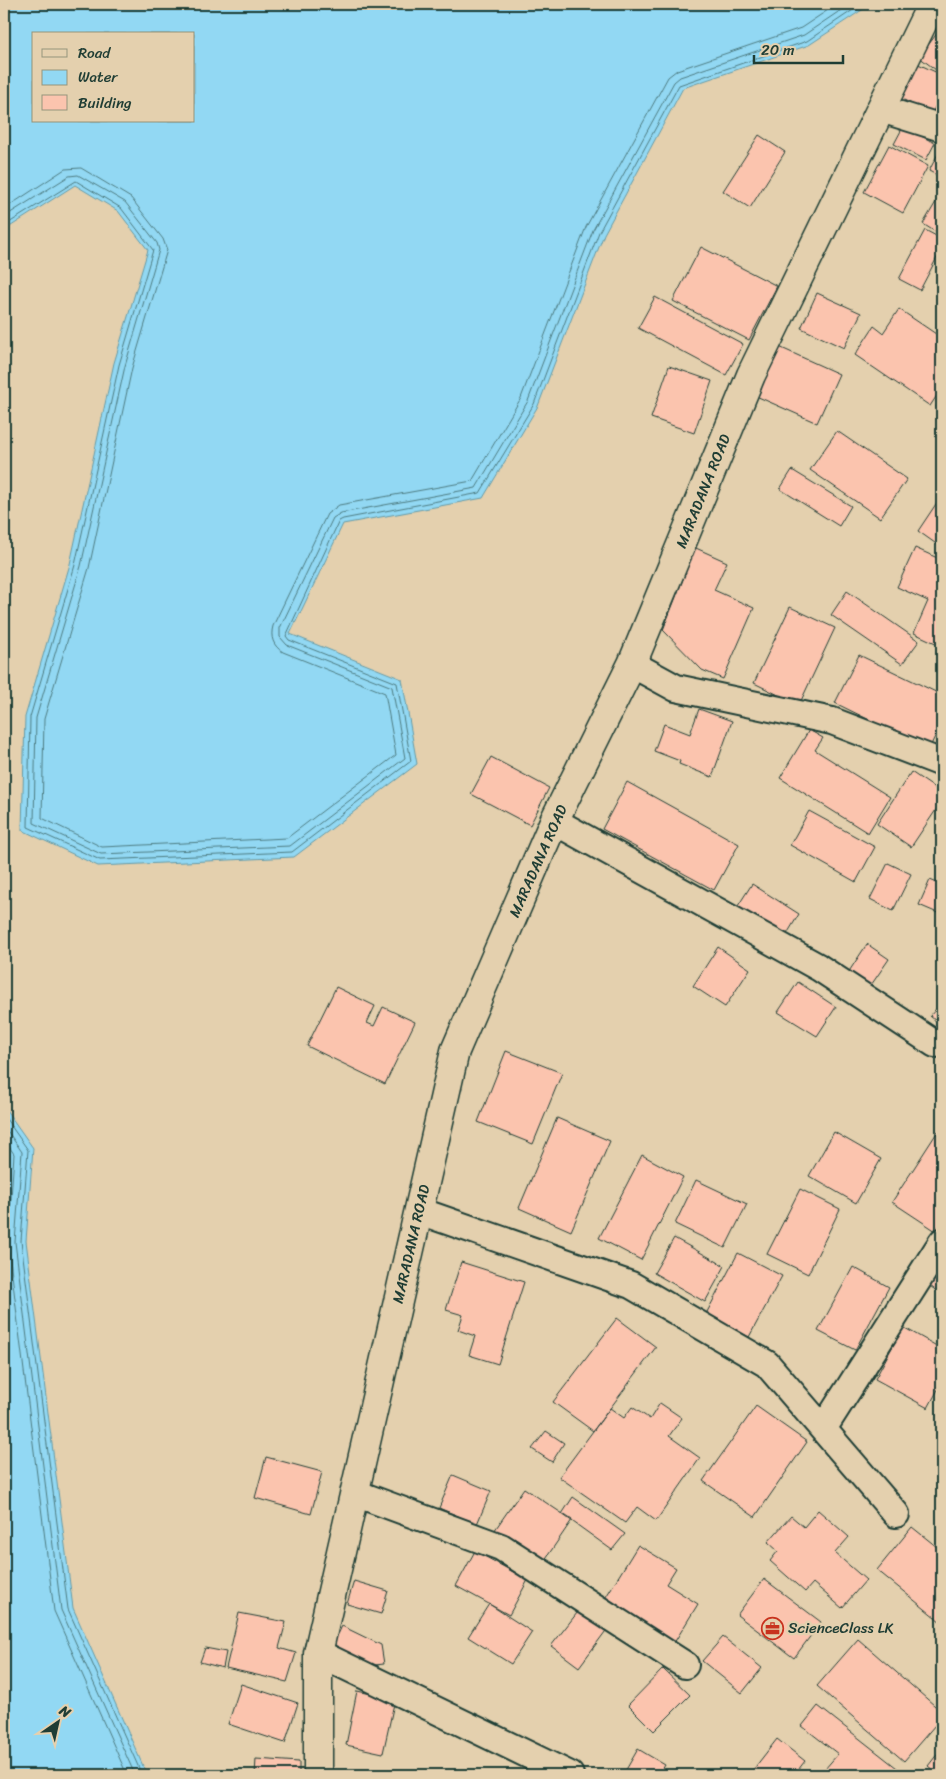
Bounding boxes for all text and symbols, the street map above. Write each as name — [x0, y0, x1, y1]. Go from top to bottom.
legend — [32, 32, 195, 122]
scale bar — [754, 32, 842, 64]
text: 20 m — [761, 37, 795, 63]
text: Road — [78, 40, 111, 66]
text: Water — [78, 64, 118, 90]
text: Building — [78, 90, 132, 116]
street label: MARADANA ROAD — [668, 430, 738, 552]
street label: MARADANA ROAD — [501, 800, 575, 922]
street label: MARADANA ROAD — [385, 1182, 437, 1306]
place label: ScienceClass LK — [788, 1615, 894, 1641]
office icon: ScienceClass LK — [760, 1616, 784, 1640]
north arrow — [32, 1696, 82, 1746]
text: N — [53, 1698, 76, 1725]

